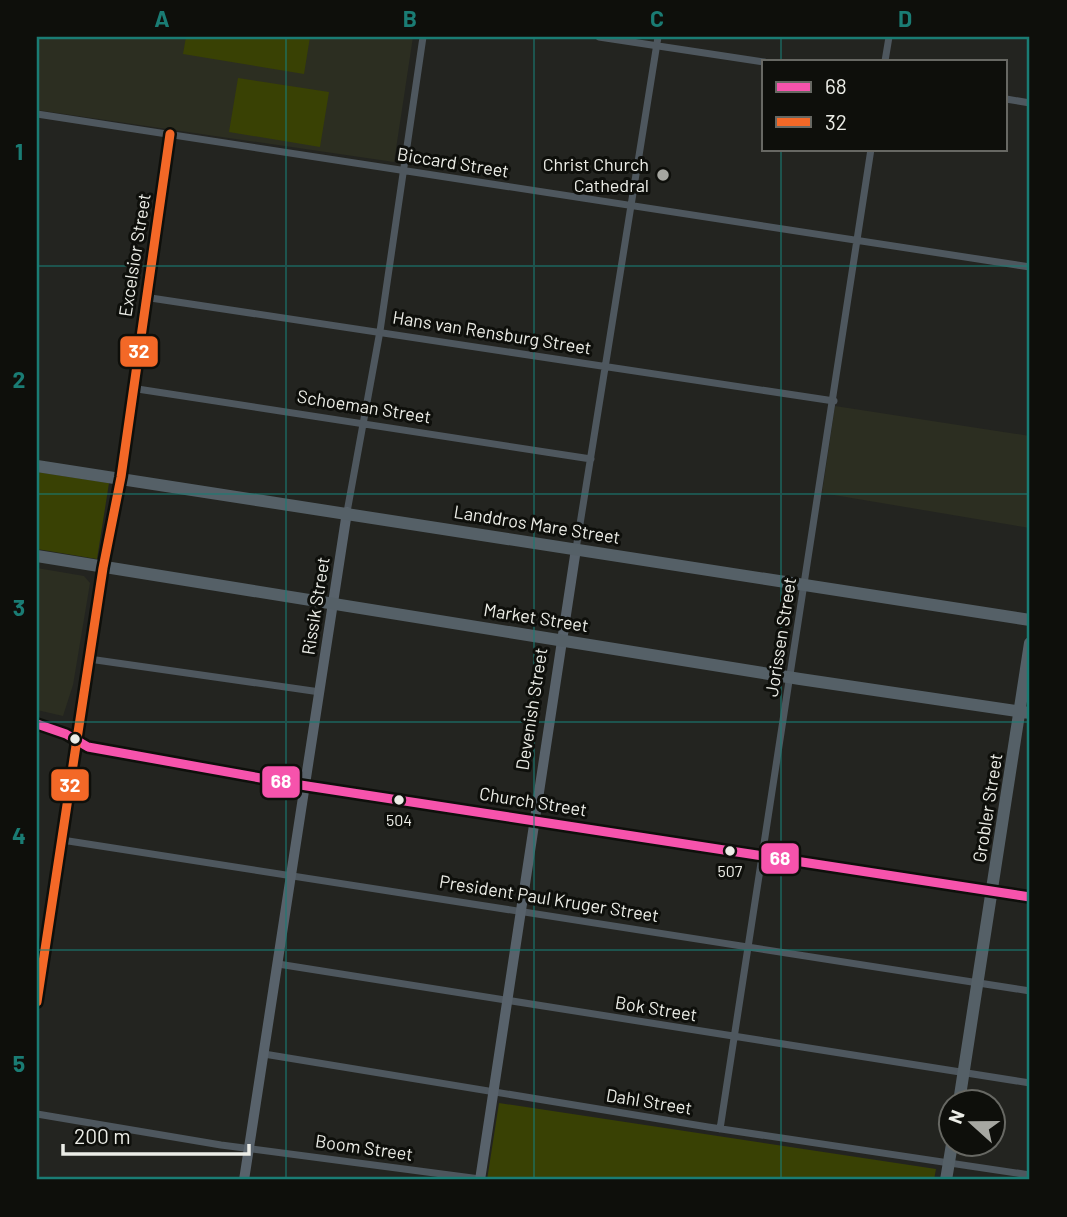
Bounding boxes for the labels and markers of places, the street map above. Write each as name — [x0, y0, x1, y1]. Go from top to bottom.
place label: Christ Church Cathedral — [543, 153, 649, 196]
marker: Christ Church Cathedral — [655, 167, 671, 183]
unlabelled marker — [68, 732, 82, 746]
marker: 504 — [392, 793, 406, 807]
place label: 504 — [386, 810, 412, 829]
marker: 507 — [723, 844, 737, 858]
place label: 507 — [718, 861, 743, 880]

